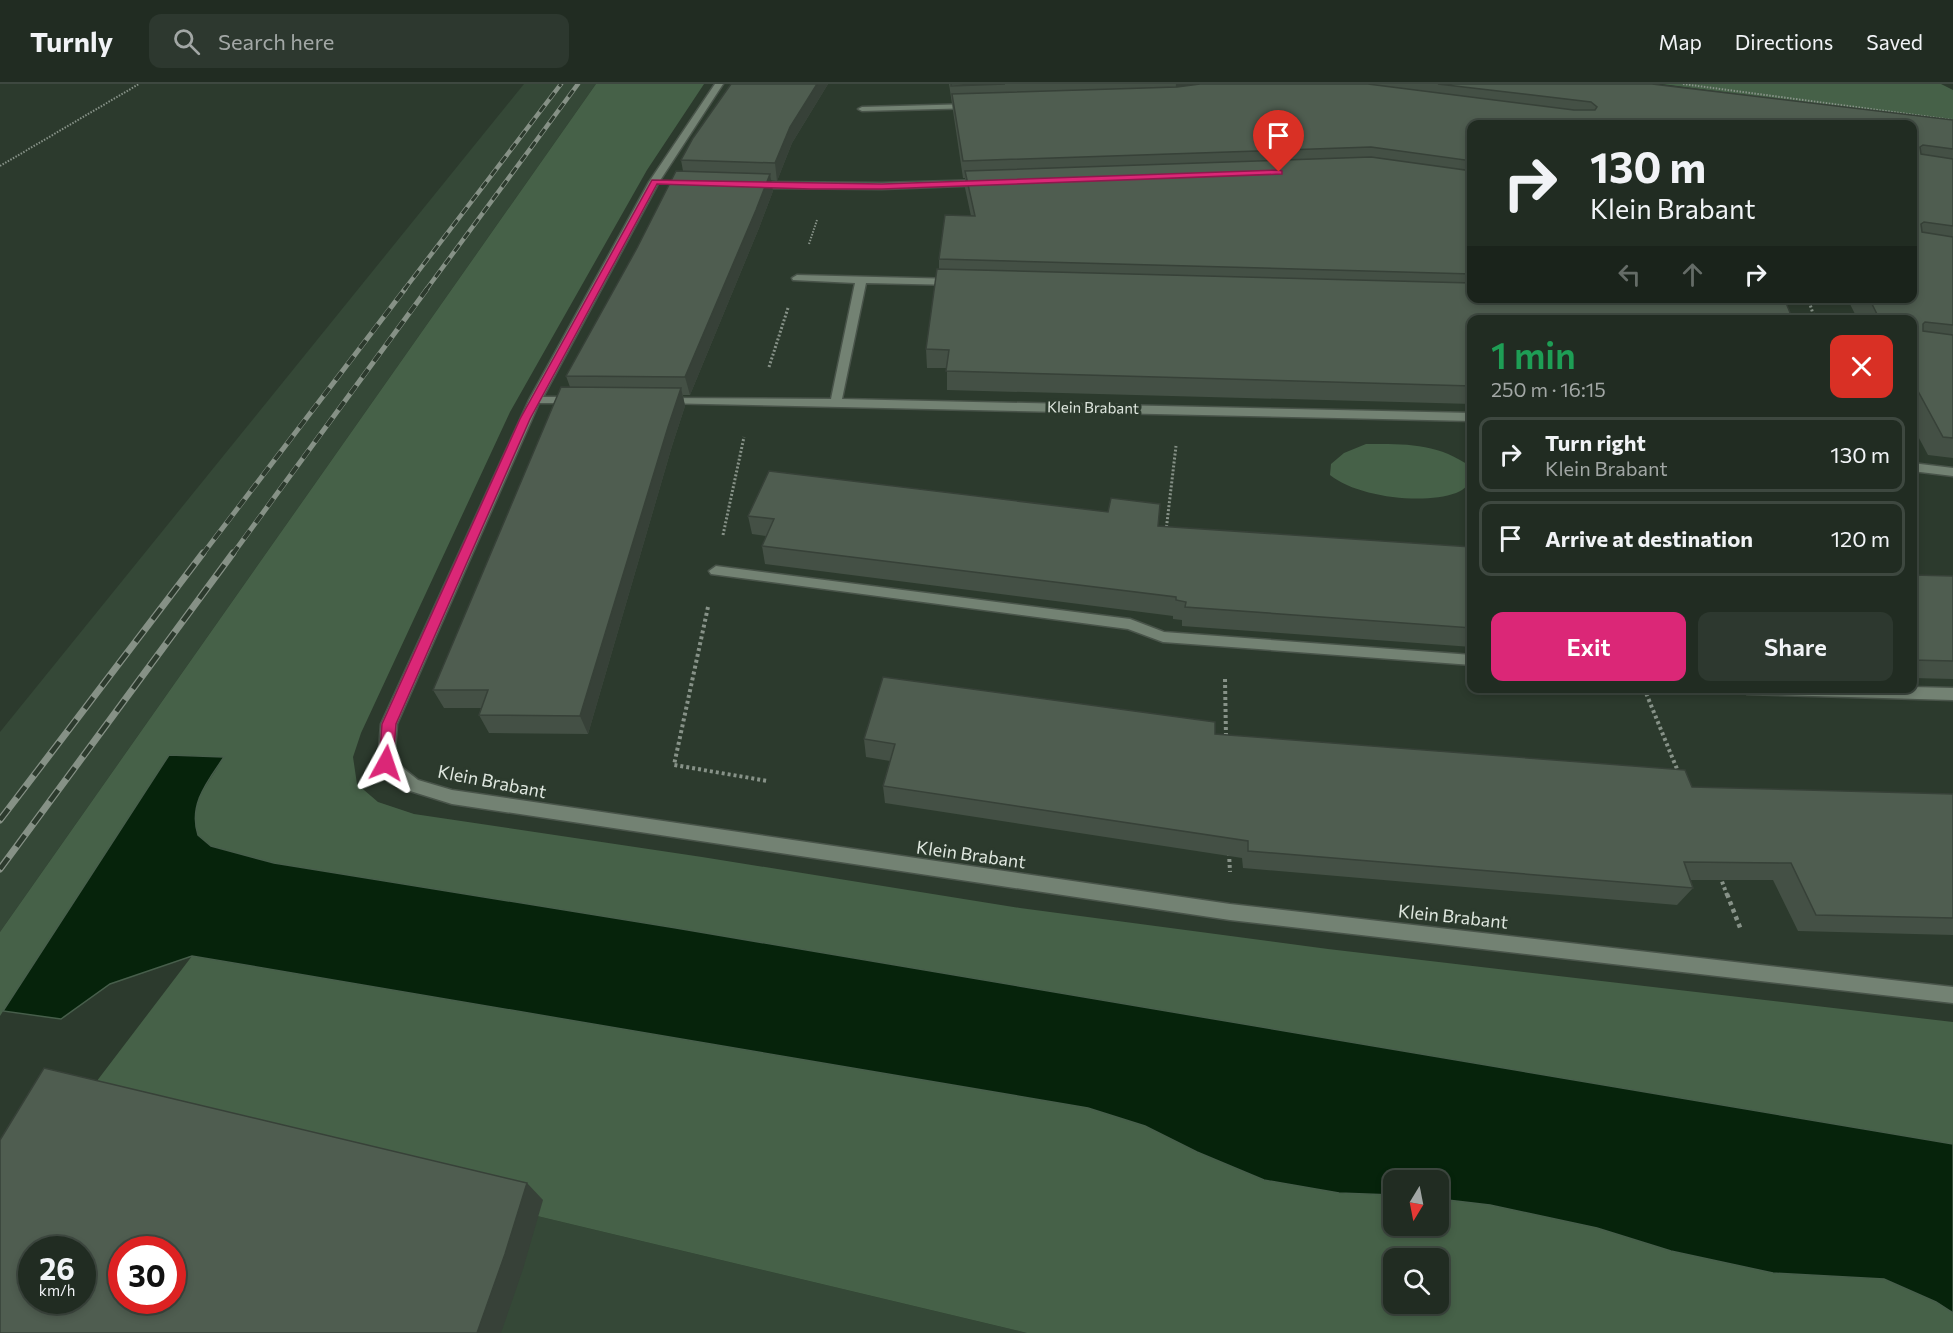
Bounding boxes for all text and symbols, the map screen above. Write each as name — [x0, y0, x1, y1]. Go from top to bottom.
search box — [149, 14, 569, 68]
text: Turnly — [30, 24, 113, 58]
icon: search — [170, 25, 203, 58]
text: Search here — [218, 28, 334, 55]
text: Map — [1659, 29, 1702, 54]
text: Directions — [1735, 29, 1833, 54]
text: Saved — [1866, 29, 1923, 54]
pin — [1253, 110, 1304, 172]
icon: arrive — [1262, 119, 1295, 152]
text: 130 m — [1590, 140, 1706, 192]
icon: right — [1491, 144, 1569, 222]
text: Klein Brabant — [1590, 192, 1756, 225]
icon: left — [1613, 258, 1646, 291]
icon: ahead — [1676, 258, 1709, 291]
icon: right — [1739, 258, 1772, 291]
text: 1 min — [1491, 332, 1576, 376]
button: close — [1830, 335, 1893, 398]
text: 250 m · 16:15 — [1491, 377, 1606, 401]
street label: Klein Brabant — [1047, 397, 1139, 417]
text: Turn right — [1545, 429, 1646, 456]
icon: right — [1494, 438, 1527, 471]
text: 130 m — [1830, 441, 1890, 468]
text: Klein Brabant — [1545, 456, 1668, 480]
icon: arrive — [1494, 522, 1527, 555]
text: Arrive at destination — [1545, 525, 1753, 552]
text: 120 m — [1831, 525, 1890, 552]
button: Exit — [1491, 612, 1686, 681]
button: Share — [1698, 612, 1893, 681]
position arrow — [354, 731, 418, 795]
street label: Klein Brabant — [436, 760, 548, 802]
street label: Klein Brabant — [915, 835, 1027, 873]
street label: Klein Brabant — [1397, 899, 1509, 933]
north arrow — [1383, 1170, 1449, 1236]
map controls — [1383, 1170, 1449, 1314]
speed limit sign: 30 — [108, 1236, 186, 1314]
button: search — [1383, 1248, 1449, 1314]
text: 26 — [39, 1249, 75, 1286]
text: km/h — [39, 1281, 75, 1299]

